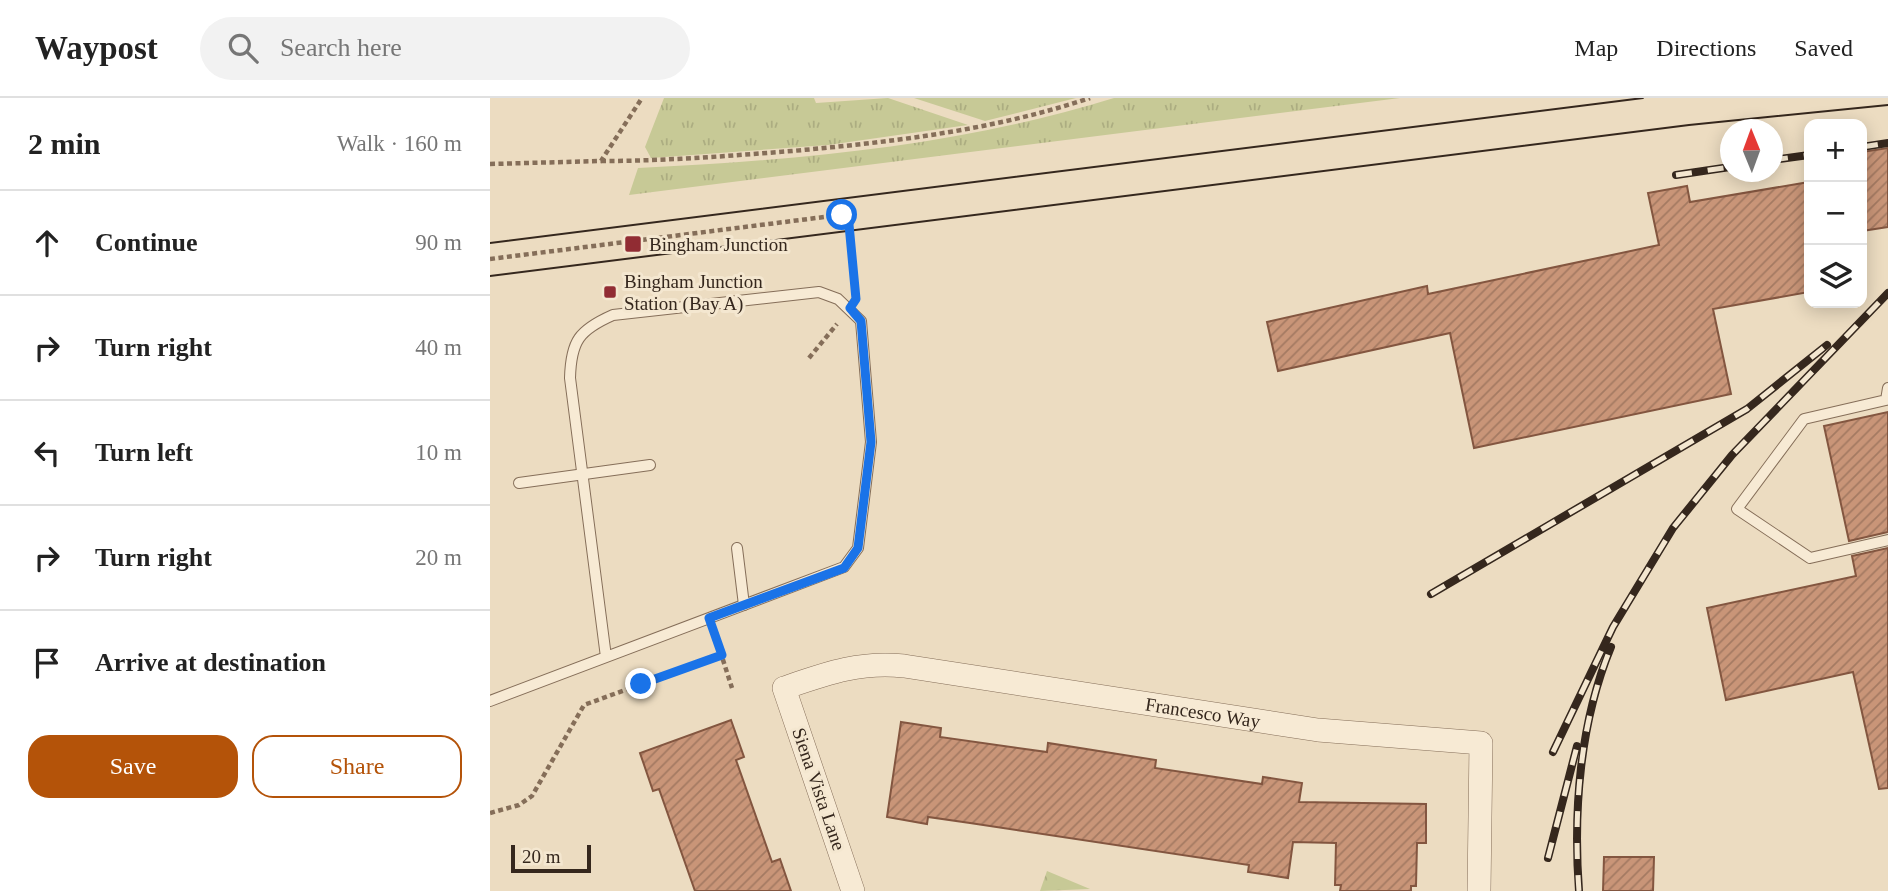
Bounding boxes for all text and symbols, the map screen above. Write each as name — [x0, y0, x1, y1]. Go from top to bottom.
search box — [200, 17, 690, 80]
icon: search — [224, 29, 262, 67]
text: Waypost — [35, 30, 158, 66]
text: Search here — [280, 33, 402, 62]
text: Map — [1574, 35, 1618, 61]
text: Directions — [1656, 35, 1756, 61]
text: Saved — [1794, 35, 1853, 61]
north arrow — [1720, 119, 1783, 182]
map controls — [1804, 119, 1867, 308]
button: + — [1804, 119, 1867, 182]
text: 2 min — [28, 127, 101, 160]
text: Walk · 160 m — [337, 131, 462, 156]
button: − — [1804, 182, 1867, 245]
route start — [826, 199, 857, 230]
icon: ahead — [28, 224, 66, 262]
text: Continue — [95, 228, 198, 257]
text: 90 m — [415, 230, 462, 255]
marker: Bingham Junction — [623, 234, 643, 254]
place label: Bingham Junction — [649, 234, 788, 255]
button: layers — [1804, 245, 1867, 308]
place label: Bingham Junction Station (Bay A) — [624, 271, 763, 315]
marker: Bingham Junction Station (Bay A) — [602, 284, 618, 300]
icon: right — [28, 329, 66, 367]
text: Turn right — [95, 333, 212, 362]
text: 40 m — [415, 335, 462, 360]
icon: left — [28, 434, 66, 472]
text: Turn left — [95, 438, 193, 467]
text: 10 m — [415, 440, 462, 465]
icon: right — [28, 539, 66, 577]
text: Turn right — [95, 543, 212, 572]
text: 20 m — [415, 545, 462, 570]
icon: arrive — [28, 644, 66, 682]
text: Arrive at destination — [95, 648, 326, 677]
route end — [625, 668, 656, 699]
street label: Francesco Way — [1144, 693, 1262, 732]
street label: Siena Vista Lane — [788, 725, 850, 853]
button: Save — [28, 735, 238, 798]
button: Share — [252, 735, 462, 798]
scale bar — [511, 842, 592, 874]
text: 20 m — [522, 846, 561, 867]

